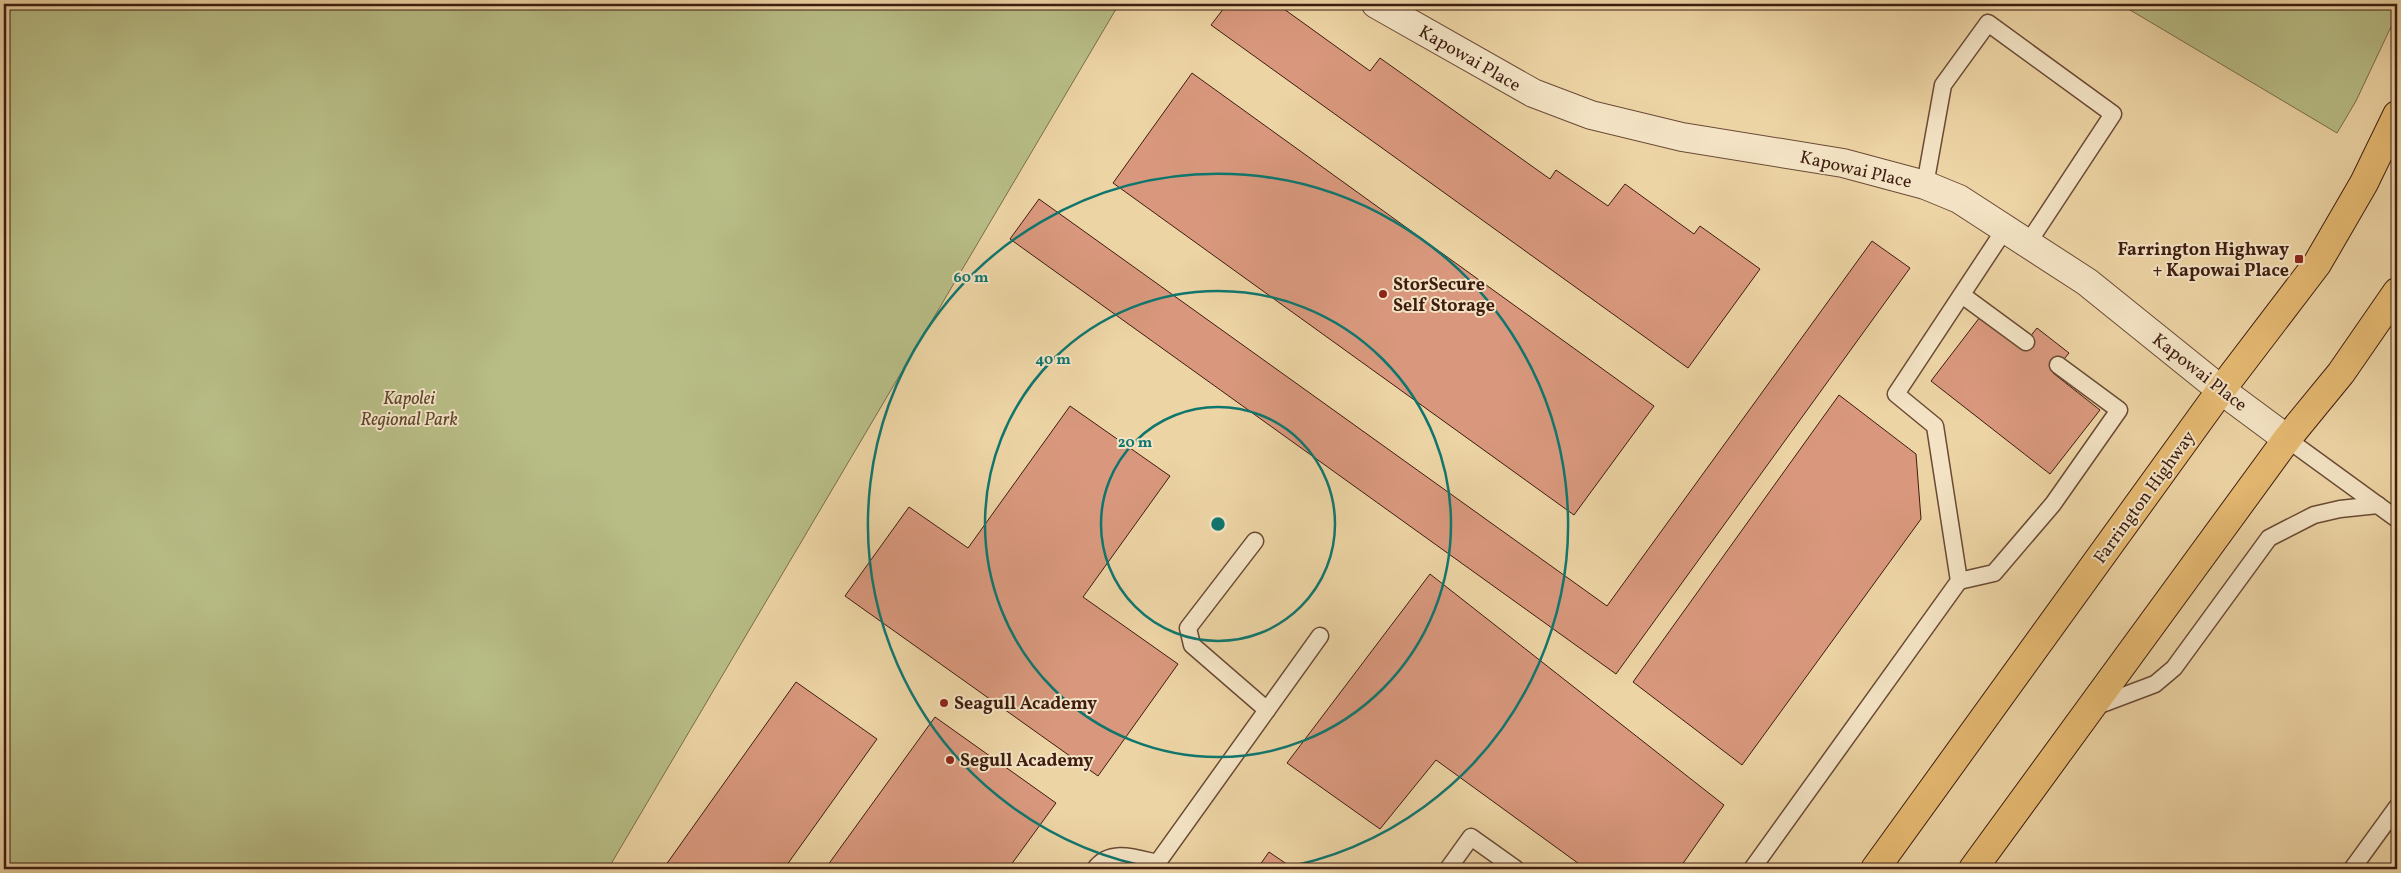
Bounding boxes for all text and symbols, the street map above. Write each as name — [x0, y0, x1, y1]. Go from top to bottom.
street label: Kapowai Place — [1414, 20, 1525, 99]
street label: Kapowai Place — [1797, 145, 1914, 195]
place label: Farrington Highway + Kapowai Place — [2117, 238, 2289, 284]
marker: Farrington Highway + Kapowai Place — [2293, 253, 2305, 265]
text: 60 m — [954, 268, 989, 289]
place label: StorSecure Self Storage — [1393, 273, 1495, 319]
marker: StorSecure Self Storage — [1377, 288, 1389, 300]
street label: Kapowai Place — [2146, 328, 2252, 418]
text: 40 m — [1035, 350, 1071, 371]
park label: Kapolei Regional Park — [360, 387, 458, 433]
street label: Farrington Highway — [2088, 426, 2202, 570]
text: 20 m — [1118, 433, 1153, 454]
centre of rings — [1209, 515, 1227, 533]
place label: Seagull Academy — [954, 692, 1097, 717]
marker: Seagull Academy — [938, 697, 950, 709]
place label: Segull Academy — [960, 749, 1093, 774]
marker: Segull Academy — [944, 754, 956, 766]

